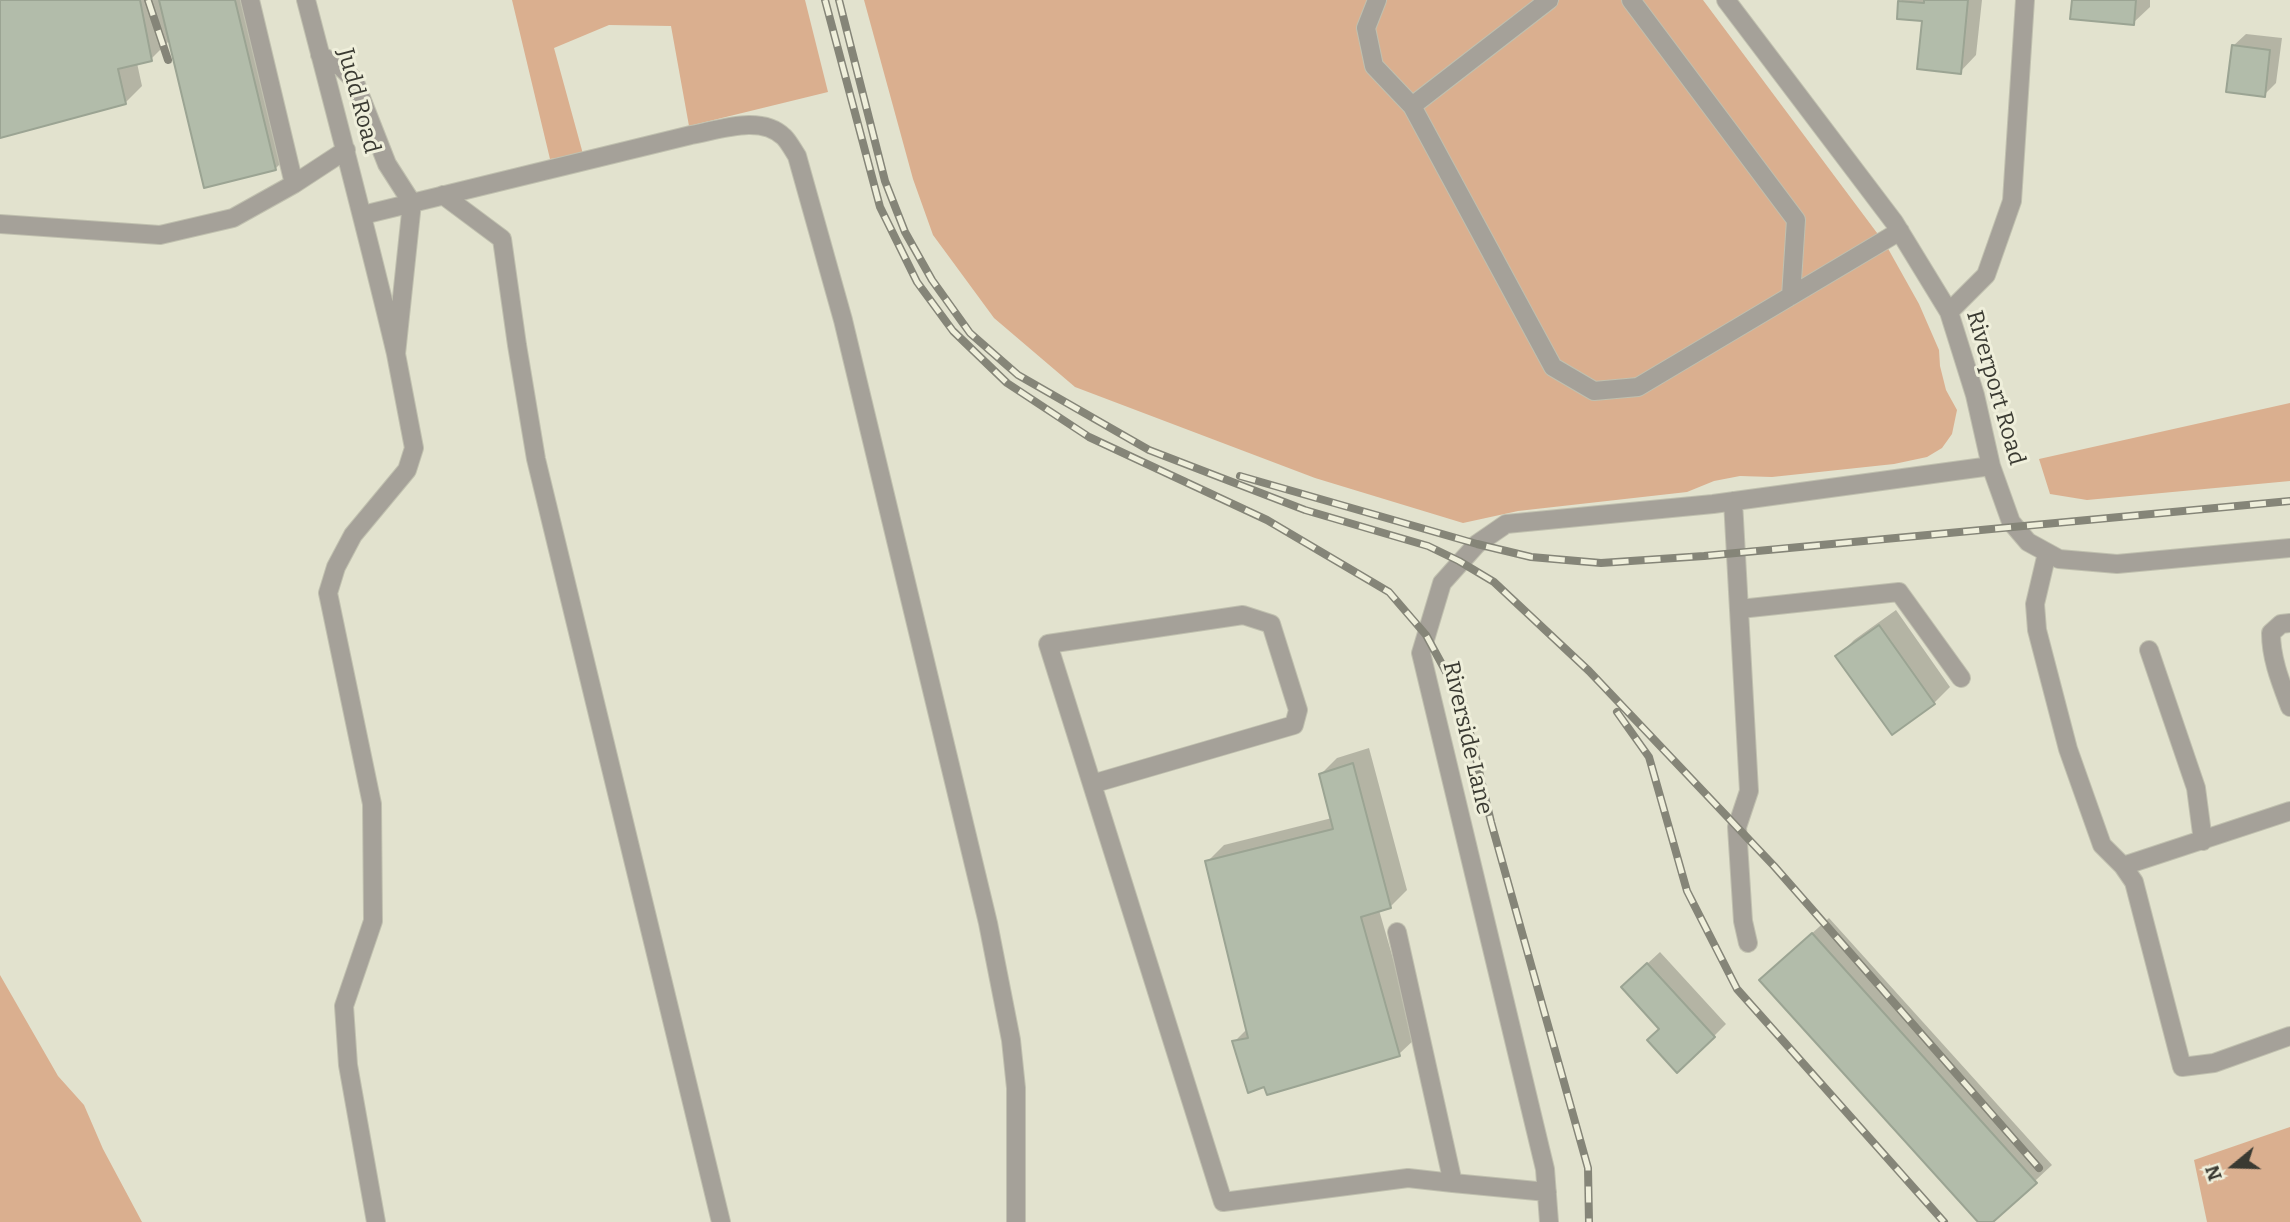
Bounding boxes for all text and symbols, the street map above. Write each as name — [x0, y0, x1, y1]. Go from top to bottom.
street label: Judd Road — [331, 45, 385, 157]
street label: Riverport Road — [1960, 308, 2030, 468]
street label: Riverside Lane — [1436, 659, 1498, 817]
north arrow — [2199, 1131, 2269, 1201]
text: N — [2200, 1162, 2227, 1184]

